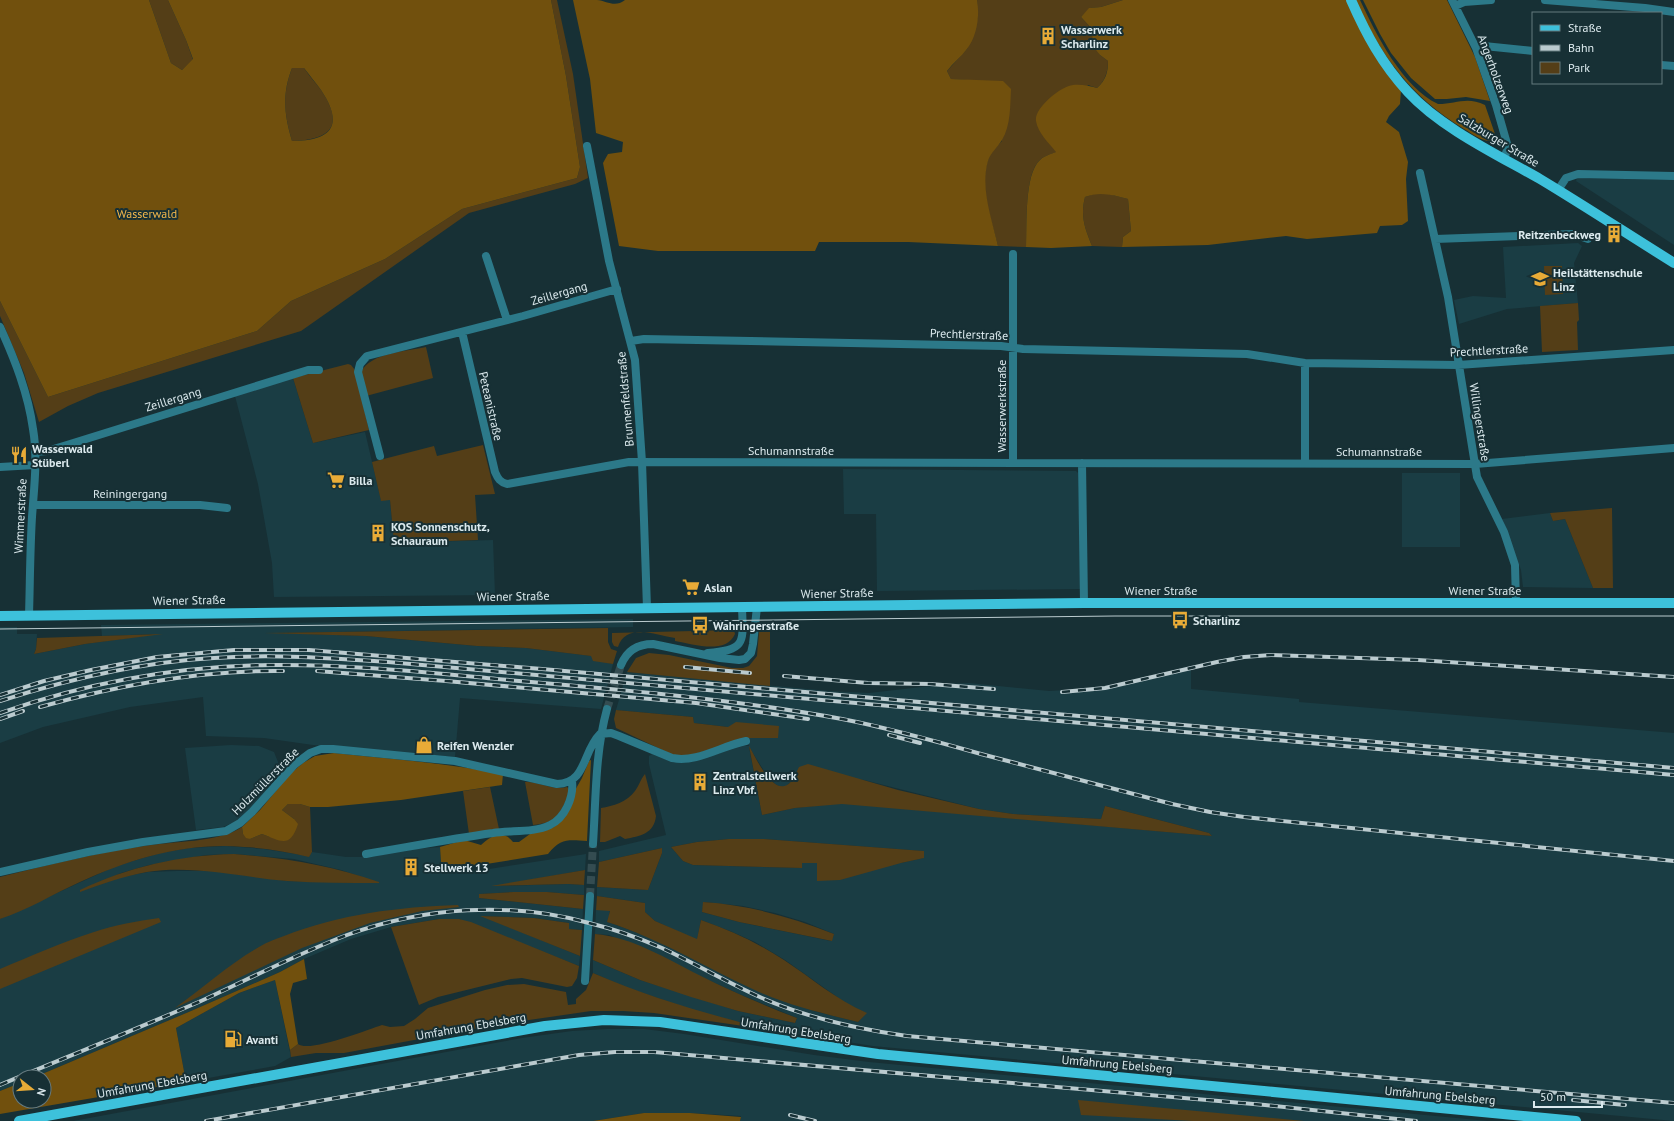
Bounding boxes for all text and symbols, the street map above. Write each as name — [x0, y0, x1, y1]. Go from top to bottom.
legend — [1532, 12, 1662, 84]
text: Straße — [1568, 20, 1602, 35]
place label: Wasserwerk Scharlinz — [1061, 22, 1122, 51]
building icon: Wasserwerk Scharlinz — [1038, 26, 1058, 46]
street label: Angerholzerweg — [1475, 32, 1517, 116]
text: Bahn — [1568, 40, 1594, 55]
text: Park — [1568, 60, 1590, 75]
street label: Salzburger Straße — [1456, 110, 1542, 170]
park label: Wasserwald — [117, 206, 177, 221]
building icon: Reitzenbeckweg — [1604, 224, 1624, 244]
place label: Reitzenbeckweg — [1518, 227, 1601, 242]
place label: Heilstättenschule Linz — [1553, 265, 1643, 294]
school or university icon: Heilstättenschule Linz — [1530, 269, 1550, 289]
street label: Zeillergang — [529, 278, 589, 308]
street label: Prechtlerstraße — [930, 325, 1008, 343]
street label: Prechtlerstraße — [1449, 340, 1529, 360]
street label: Brunnenfeldstraße — [613, 351, 637, 447]
street label: Wasserwerkstraße — [994, 360, 1009, 452]
street label: Peteanistraße — [476, 370, 506, 442]
street label: Willingerstraße — [1466, 382, 1494, 462]
street label: Zeillergang — [143, 383, 203, 415]
place label: Wasserwald Stüberl — [32, 441, 93, 470]
street label: Schumannstraße — [748, 443, 834, 458]
street label: Schumannstraße — [1336, 444, 1422, 459]
restaurant icon: Wasserwald Stüberl — [9, 445, 29, 465]
supermarket icon: Billa — [326, 470, 346, 490]
place label: Billa — [349, 473, 372, 488]
street label: Wimmerstraße — [11, 478, 29, 554]
street label: Reiningergang — [93, 486, 167, 501]
place label: KOS Sonnenschutz, Schauraum — [391, 519, 490, 548]
building icon: KOS Sonnenschutz, Schauraum — [368, 523, 388, 543]
supermarket icon: Aslan — [681, 577, 701, 597]
place label: Aslan — [704, 580, 732, 595]
street label: Wiener Straße — [1125, 583, 1197, 598]
street label: Wiener Straße — [1449, 583, 1521, 598]
street label: Wiener Straße — [800, 585, 874, 601]
street label: Wiener Straße — [476, 588, 550, 604]
street label: Wiener Straße — [152, 592, 226, 608]
bus stop icon: Scharlinz — [1170, 610, 1190, 630]
place label: Scharlinz — [1193, 613, 1241, 628]
bus stop icon: Wahringerstraße — [690, 615, 710, 635]
place label: Wahringerstraße — [713, 618, 799, 633]
shop icon: Reifen Wenzler — [414, 735, 434, 755]
place label: Reifen Wenzler — [437, 738, 515, 753]
street label: Holzmüllerstraße — [228, 744, 302, 818]
place label: Zentralstellwerk Linz Vbf. — [713, 768, 797, 797]
building icon: Zentralstellwerk Linz Vbf. — [690, 772, 710, 792]
building icon: Stellwerk 13 — [401, 857, 421, 877]
place label: Stellwerk 13 — [424, 860, 489, 875]
street label: Umfahrung Ebelsberg — [415, 1009, 527, 1043]
street label: Umfahrung Ebelsberg — [740, 1014, 852, 1046]
fuel station icon: Avanti — [223, 1029, 243, 1049]
place label: Avanti — [246, 1032, 278, 1047]
street label: Umfahrung Ebelsberg — [1061, 1052, 1173, 1076]
street label: Umfahrung Ebelsberg — [96, 1067, 208, 1101]
north arrow — [12, 1069, 52, 1109]
street label: Umfahrung Ebelsberg — [1384, 1083, 1496, 1107]
scale bar — [1534, 1083, 1602, 1109]
text: N — [34, 1086, 49, 1097]
text: 50 m — [1540, 1089, 1566, 1104]

